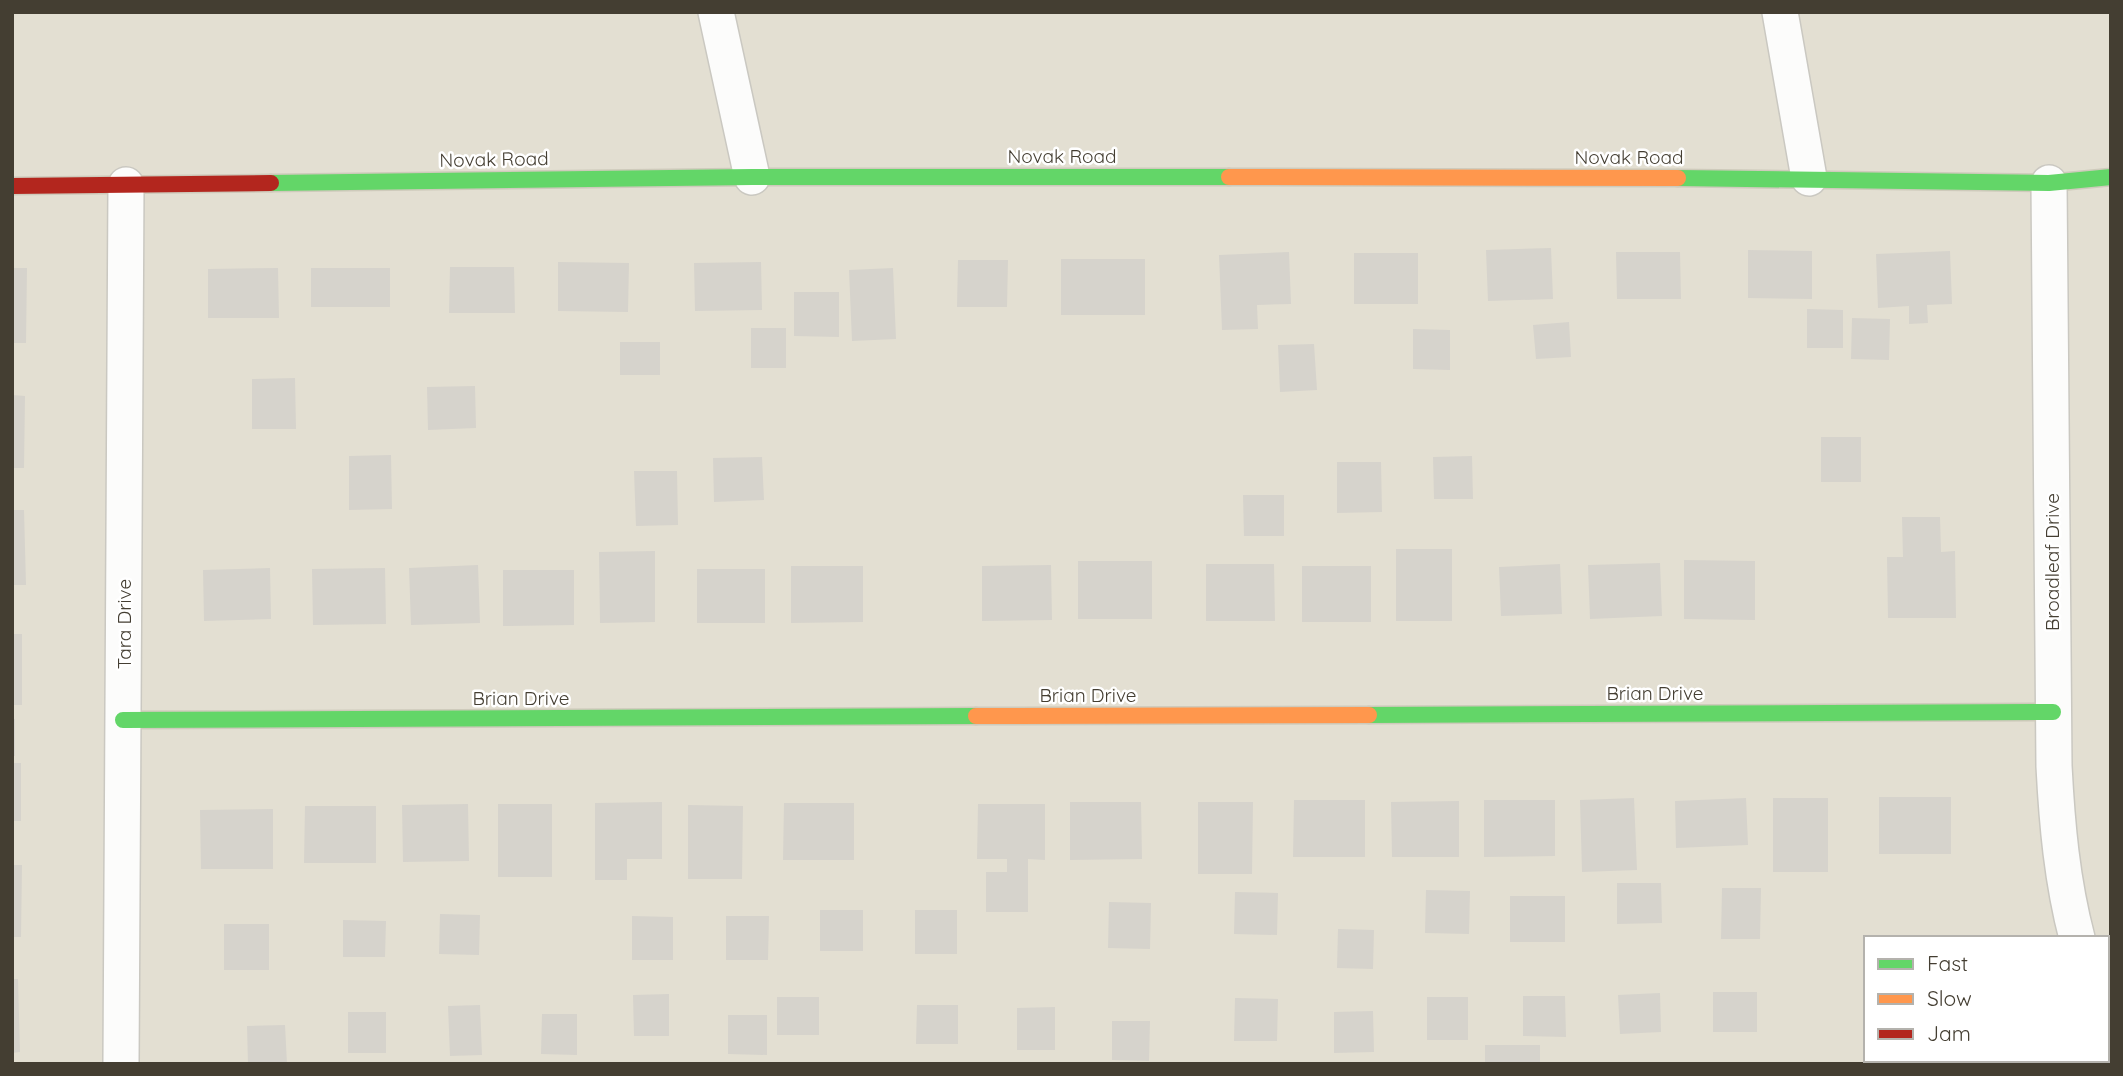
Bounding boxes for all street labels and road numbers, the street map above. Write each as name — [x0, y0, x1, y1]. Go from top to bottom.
street label: Novak Road — [1007, 144, 1117, 168]
street label: Novak Road — [1574, 145, 1684, 169]
street label: Novak Road — [439, 146, 549, 172]
street label: Broadleaf Drive — [2040, 493, 2064, 631]
street label: Tara Drive — [112, 579, 136, 669]
street label: Brian Drive — [1606, 681, 1704, 705]
street label: Brian Drive — [1039, 683, 1137, 707]
street label: Brian Drive — [472, 686, 570, 710]

